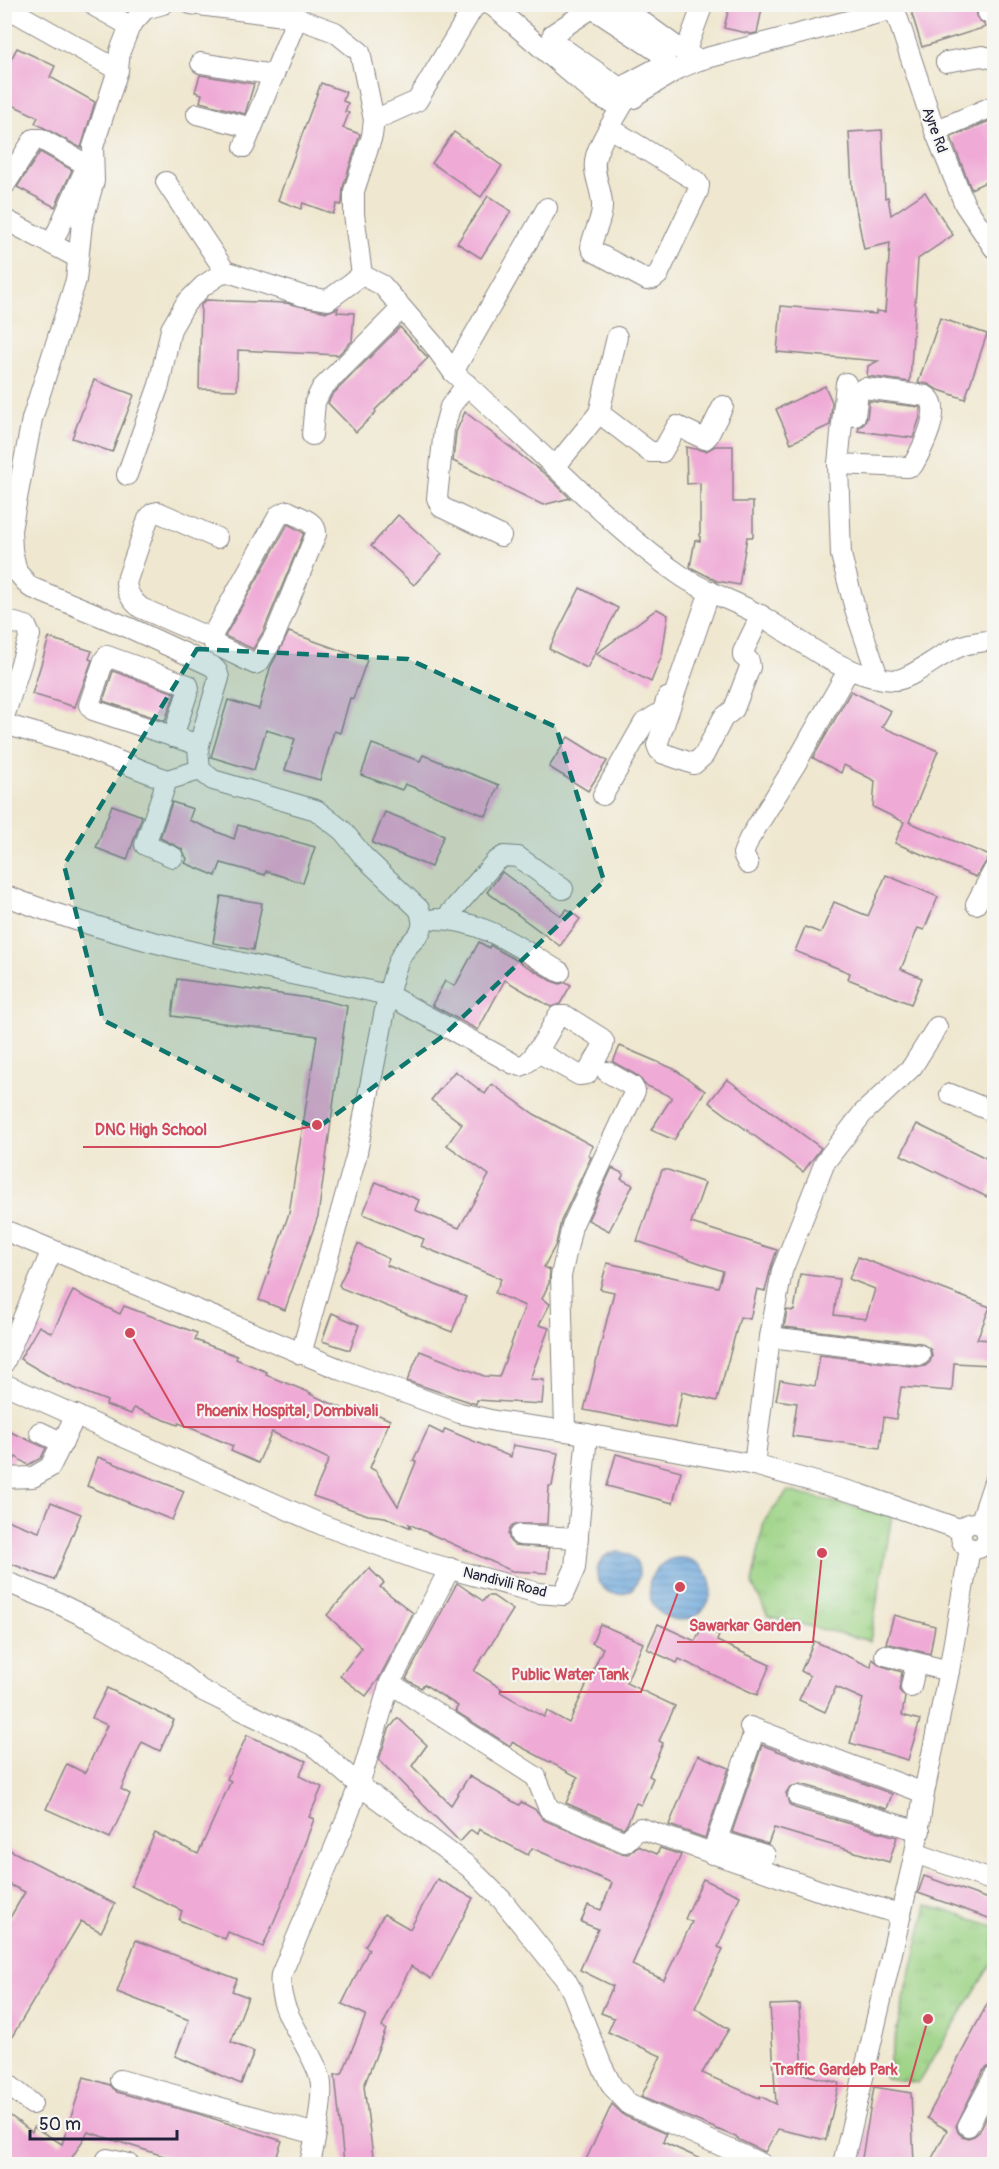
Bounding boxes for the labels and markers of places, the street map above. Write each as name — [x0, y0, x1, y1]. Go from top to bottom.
callout: DNC High School — [83, 1113, 219, 1147]
callout: Phoenix Hospital, Dombivali — [184, 1393, 390, 1427]
callout: Sawarkar Garden — [677, 1608, 813, 1642]
callout: Public Water Tank — [499, 1658, 641, 1692]
callout: Traffic Gardeb Park — [760, 2052, 909, 2086]

